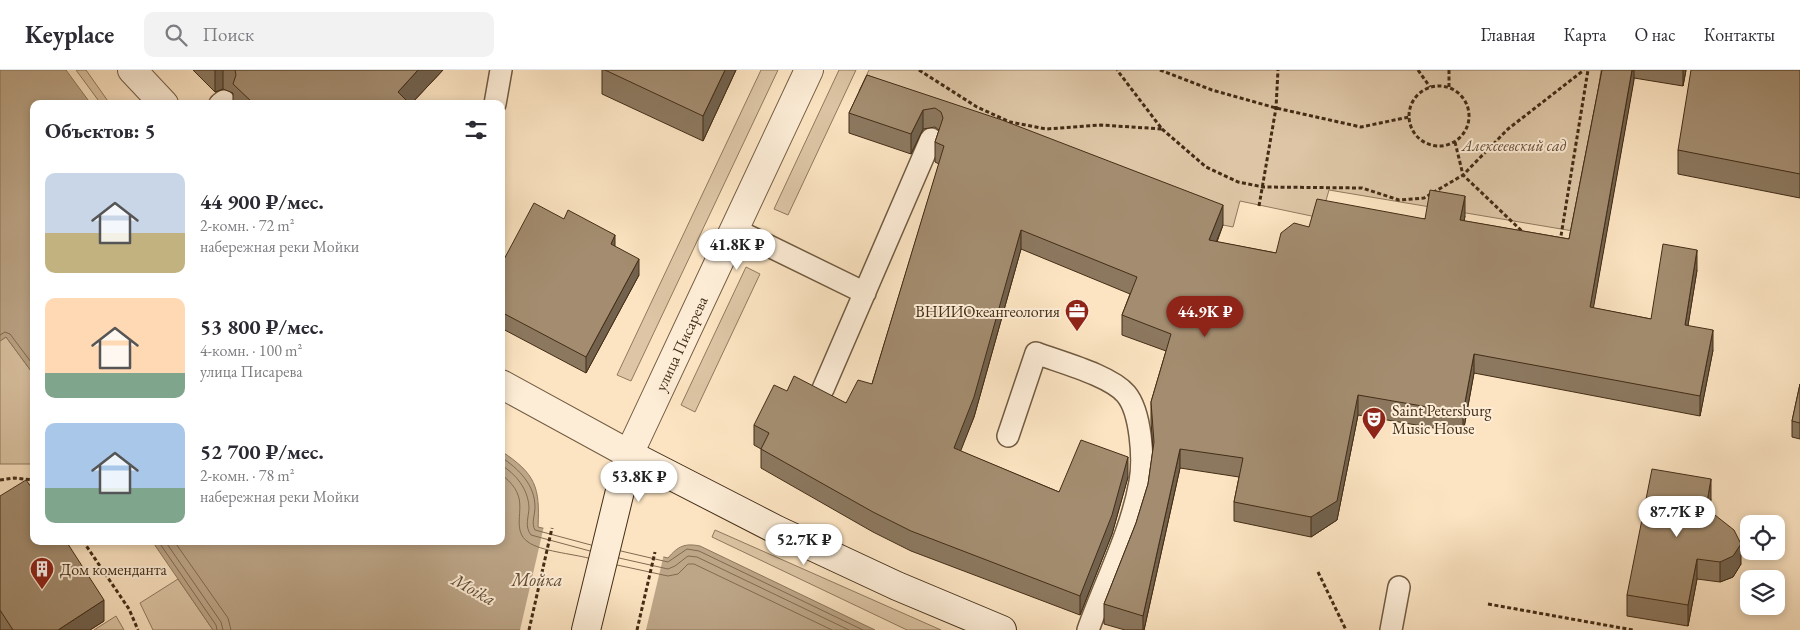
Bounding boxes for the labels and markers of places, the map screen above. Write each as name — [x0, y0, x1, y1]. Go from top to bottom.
pin: 41.8K ₽ — [691, 228, 783, 271]
pin: 44.9K ₽ — [1159, 296, 1251, 338]
office icon: ВНИИОкеангеология — [1064, 298, 1090, 332]
place label: ВНИИОкеангеология — [915, 301, 1060, 322]
place label: Saint Petersburg Music House — [1392, 400, 1492, 439]
theatre icon: Saint Petersburg Music House — [1361, 406, 1387, 440]
pin: 53.8K ₽ — [593, 460, 685, 503]
pin: 87.7K ₽ — [1631, 496, 1723, 538]
pin: 52.7K ₽ — [758, 524, 850, 566]
building icon: Дом коменданта — [29, 556, 55, 590]
place label: Дом коменданта — [60, 559, 167, 580]

